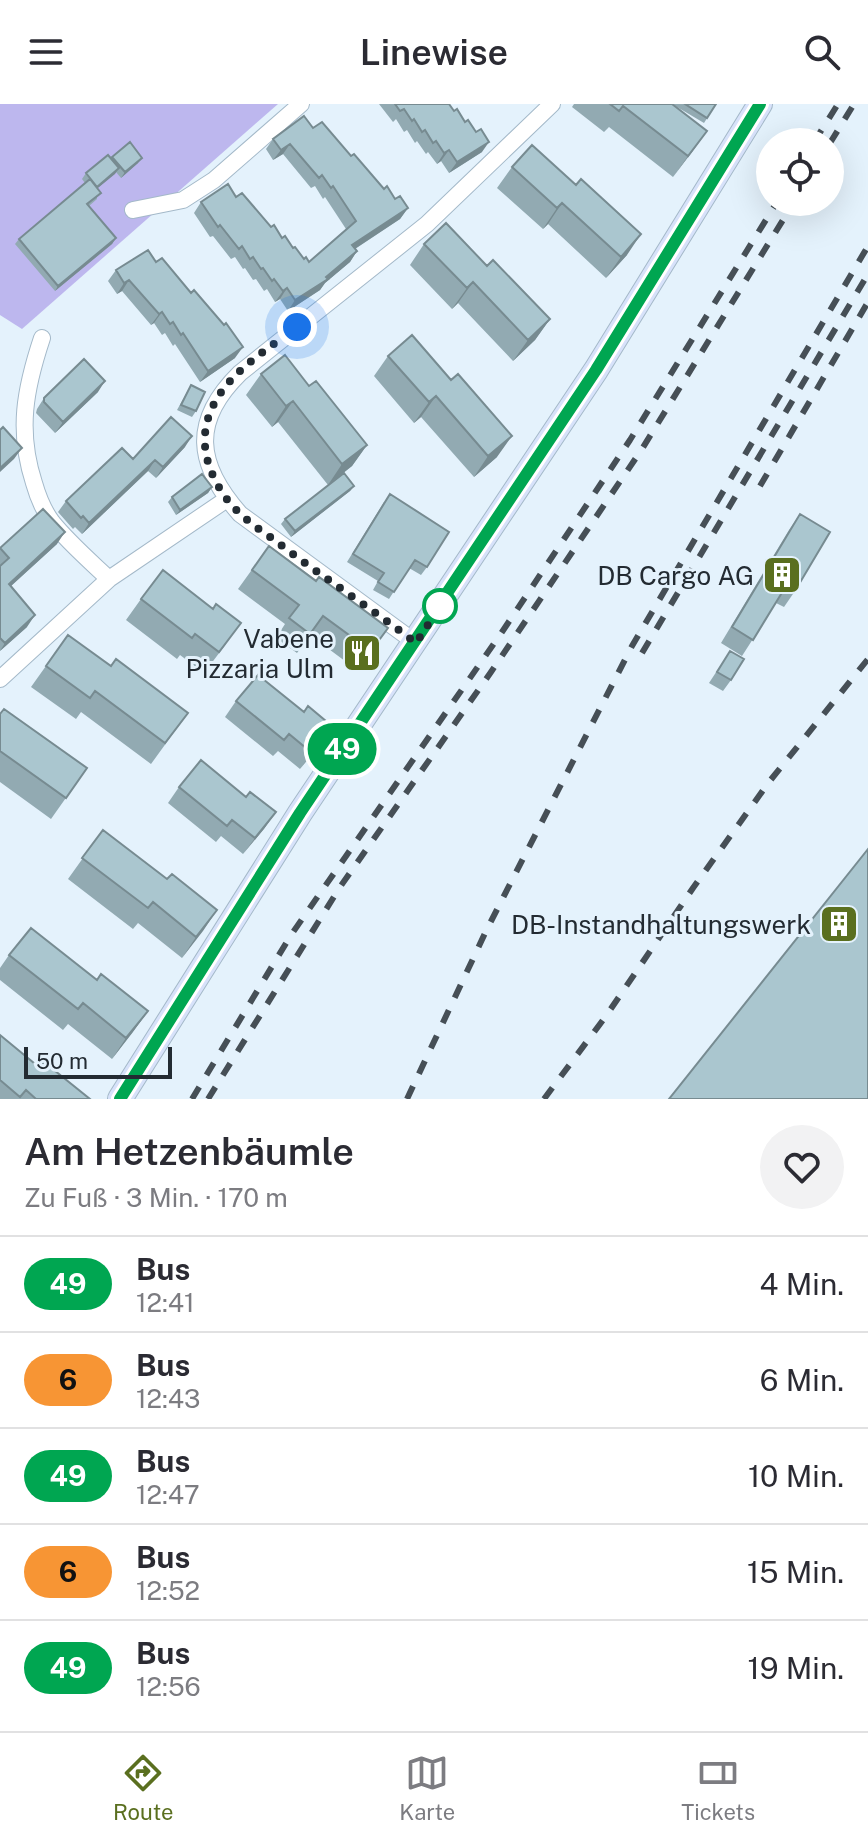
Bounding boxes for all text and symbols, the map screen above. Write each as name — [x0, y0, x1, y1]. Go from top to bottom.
icon: menu — [24, 30, 68, 74]
icon: search — [800, 30, 844, 74]
text: Linewise — [360, 31, 508, 73]
map controls — [756, 128, 844, 216]
button: locate — [756, 128, 844, 216]
your location — [277, 307, 317, 347]
building icon: DB Cargo AG — [761, 554, 803, 596]
place label: DB Cargo AG — [597, 560, 754, 591]
unlabelled marker — [423, 589, 457, 623]
place label: Vabene Pizzaria Ulm — [186, 623, 334, 684]
restaurant icon: Vabene Pizzaria Ulm — [341, 632, 383, 674]
line badge: 49 — [306, 723, 378, 775]
text: 49 — [324, 732, 360, 765]
building icon: DB-Instandhaltungswerk — [818, 903, 860, 945]
place label: DB-Instandhaltungswerk — [511, 909, 811, 940]
scale bar — [24, 1043, 172, 1079]
text: 50 m — [36, 1048, 88, 1074]
button: heart — [760, 1125, 844, 1209]
text: Am Hetzenbäumle — [24, 1129, 354, 1174]
text: Zu Fuß · 3 Min. · 170 m — [24, 1182, 288, 1213]
text: Bus — [136, 1251, 190, 1287]
text: 4 Min. — [760, 1266, 844, 1302]
text: 49 — [50, 1267, 86, 1300]
text: 12:41 — [136, 1287, 195, 1318]
text: Bus — [136, 1347, 190, 1383]
text: 6 Min. — [760, 1362, 844, 1398]
text: 6 — [59, 1363, 77, 1396]
text: 12:43 — [136, 1383, 201, 1414]
text: Bus — [136, 1443, 190, 1479]
text: 10 Min. — [748, 1458, 844, 1494]
text: 49 — [50, 1459, 86, 1492]
text: 12:47 — [136, 1479, 200, 1510]
text: Bus — [136, 1539, 190, 1575]
text: 15 Min. — [747, 1554, 844, 1590]
text: 6 — [59, 1555, 77, 1588]
text: 12:52 — [136, 1575, 200, 1606]
text: Bus — [136, 1635, 190, 1671]
text: 19 Min. — [748, 1650, 844, 1686]
text: 49 — [50, 1651, 86, 1684]
text: 12:56 — [136, 1671, 201, 1702]
tab: Route — [113, 1751, 173, 1825]
tab: Karte — [399, 1751, 455, 1825]
tab: Tickets — [681, 1751, 755, 1825]

